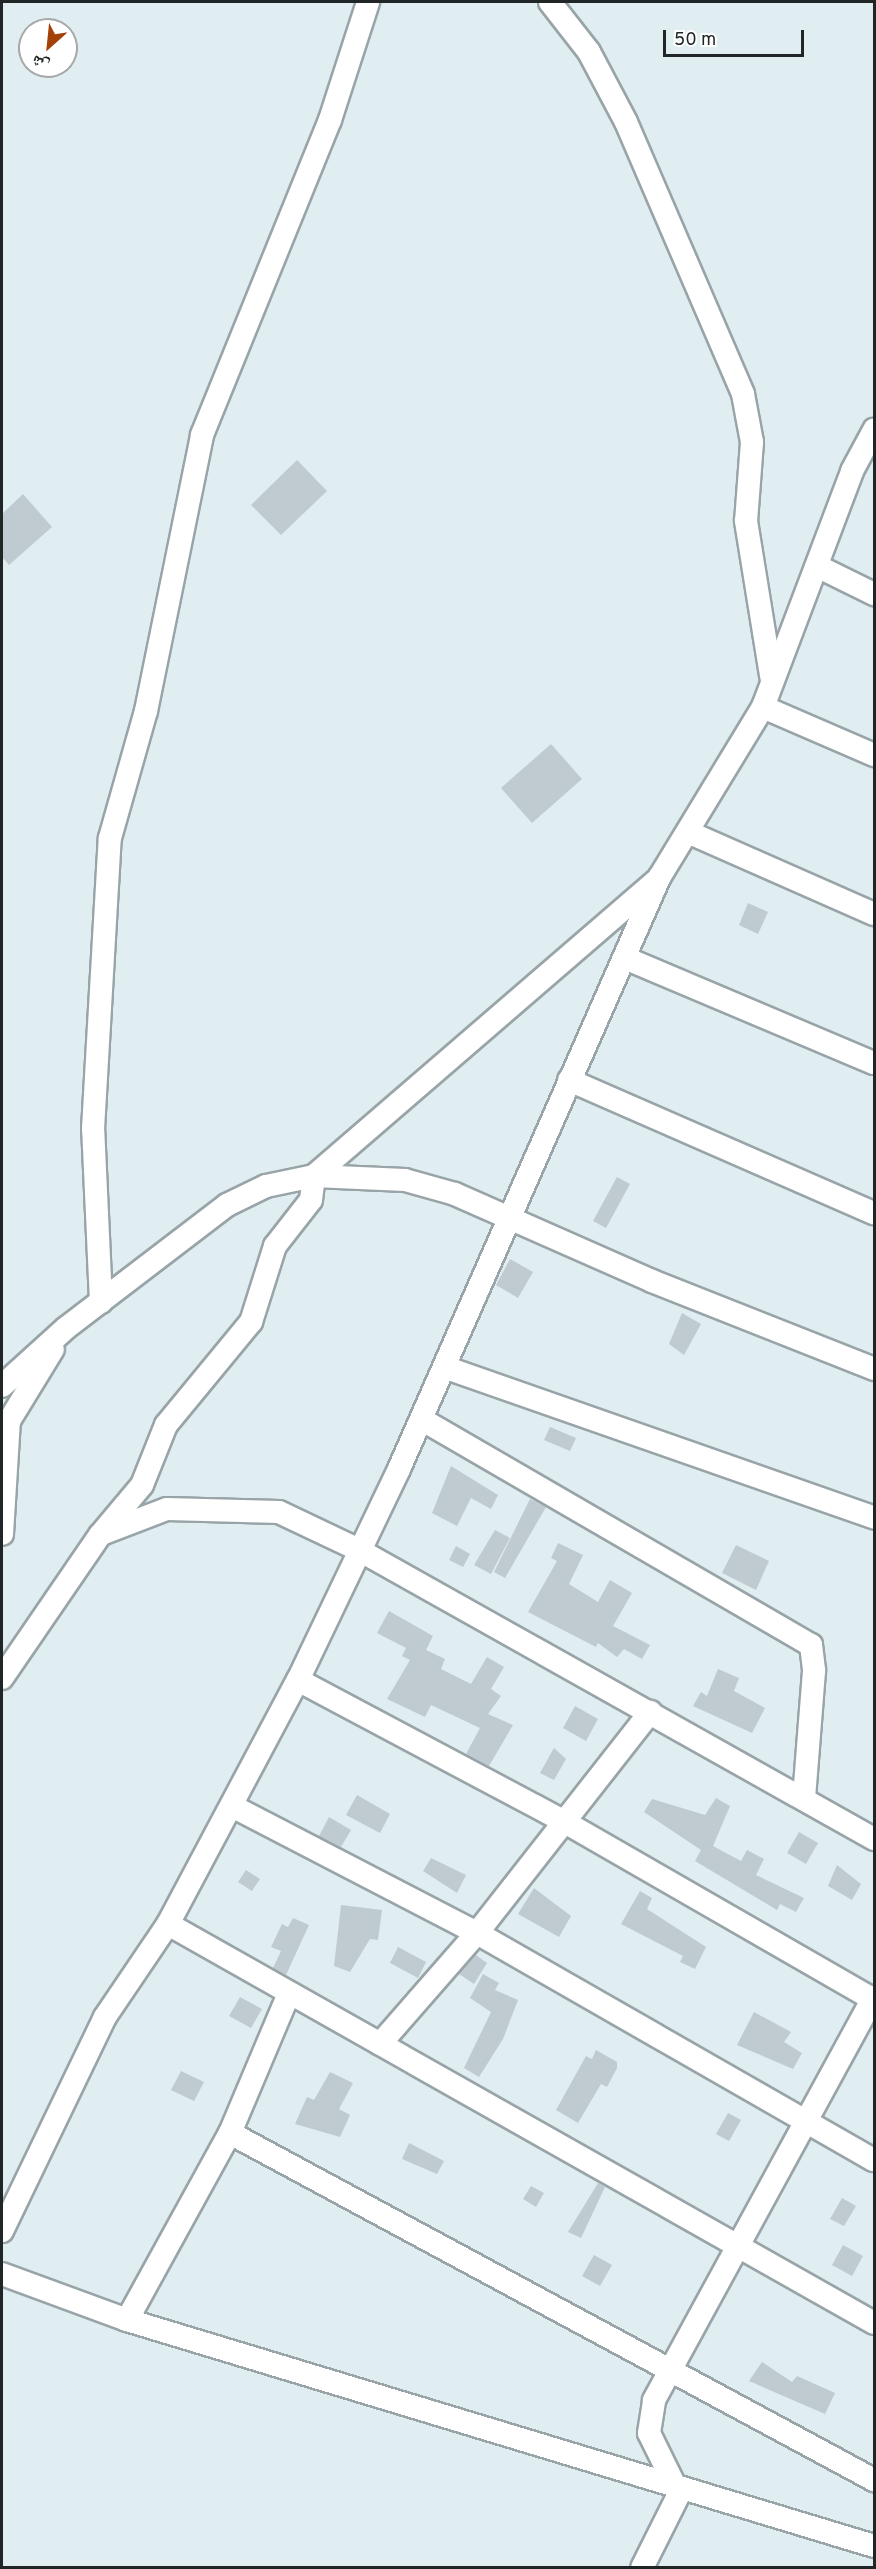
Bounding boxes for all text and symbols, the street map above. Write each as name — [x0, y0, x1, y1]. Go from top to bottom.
north arrow — [18, 18, 78, 78]
scale bar — [666, 18, 807, 56]
text: 50 m — [674, 29, 716, 52]
text: ش — [29, 49, 53, 75]

